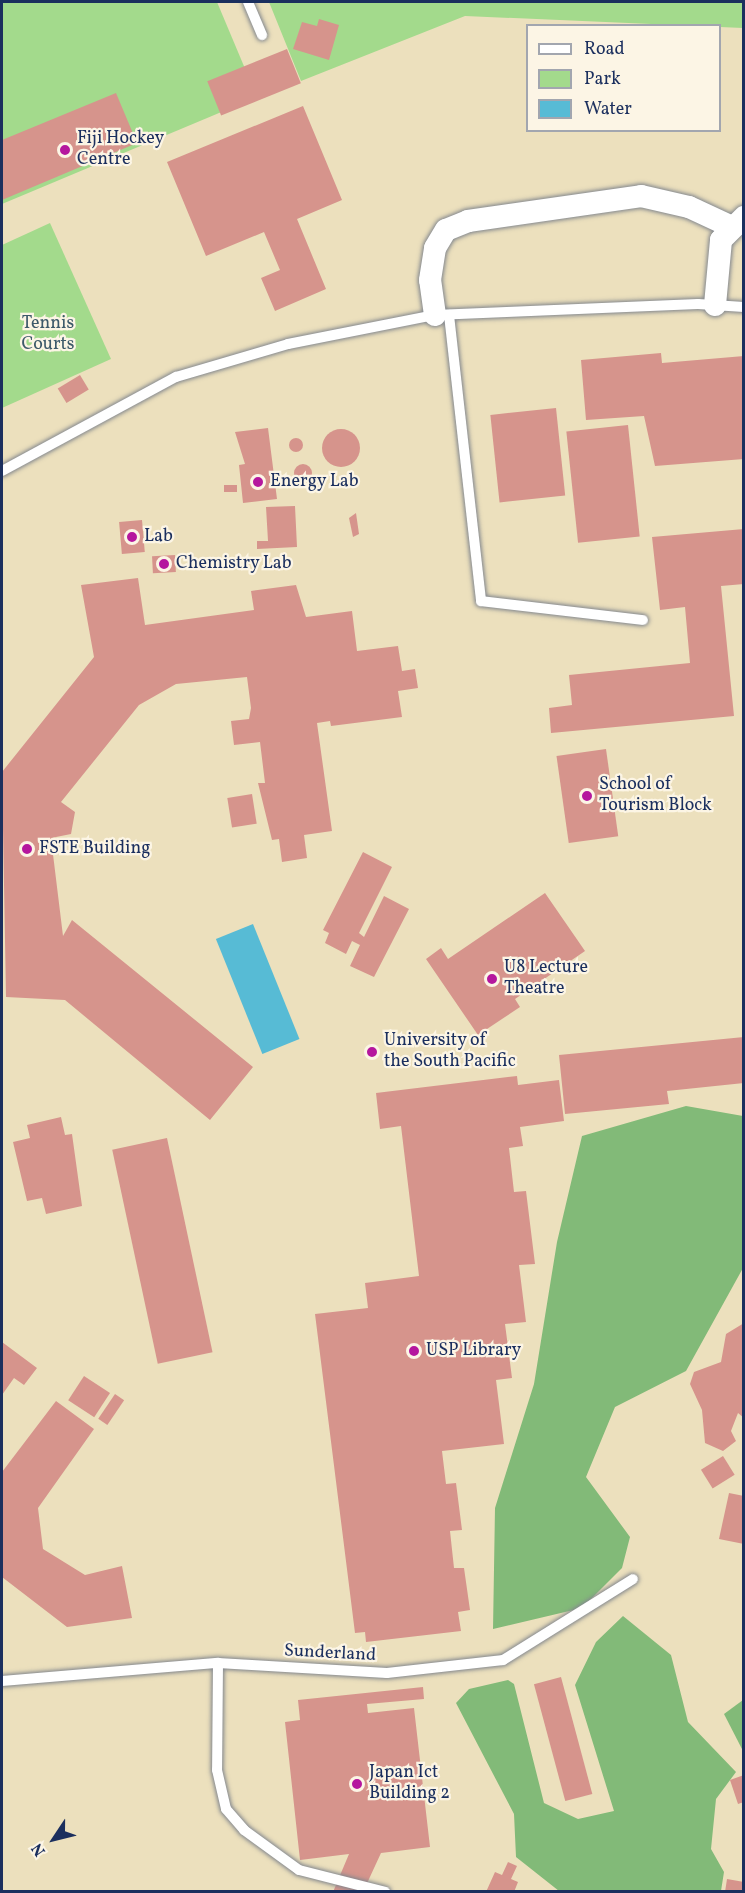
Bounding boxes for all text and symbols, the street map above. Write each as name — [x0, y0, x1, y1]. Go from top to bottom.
legend — [526, 24, 721, 132]
text: Road — [584, 37, 625, 62]
text: Park — [584, 67, 621, 92]
text: Water — [584, 97, 632, 122]
place label: Fiji Hockey Centre — [77, 129, 164, 172]
marker: Fiji Hockey Centre — [58, 143, 72, 157]
park label: Tennis Courts — [21, 314, 75, 356]
place label: Energy Lab — [270, 471, 359, 493]
marker: Energy Lab — [251, 475, 265, 489]
place label: Lab — [144, 526, 173, 548]
marker: Lab — [125, 530, 139, 544]
place label: Chemistry Lab — [176, 553, 292, 575]
marker: Chemistry Lab — [157, 557, 171, 571]
place label: School of Tourism Block — [599, 775, 712, 818]
marker: School of Tourism Block — [580, 789, 594, 803]
place label: FSTE Building — [39, 838, 150, 860]
marker: FSTE Building — [20, 842, 34, 856]
place label: U8 Lecture Theatre — [504, 958, 588, 1000]
marker: U8 Lecture Theatre — [485, 972, 499, 986]
place label: University of the South Pacific — [384, 1031, 516, 1074]
marker: University of the South Pacific — [365, 1045, 379, 1059]
place label: USP Library — [426, 1340, 521, 1362]
marker: USP Library — [407, 1344, 421, 1358]
street label: Sunderland — [283, 1641, 377, 1667]
place label: Japan Ict Building 2 — [369, 1763, 450, 1806]
marker: Japan Ict Building 2 — [350, 1777, 364, 1791]
north arrow — [24, 1809, 84, 1869]
text: N — [27, 1838, 52, 1860]

